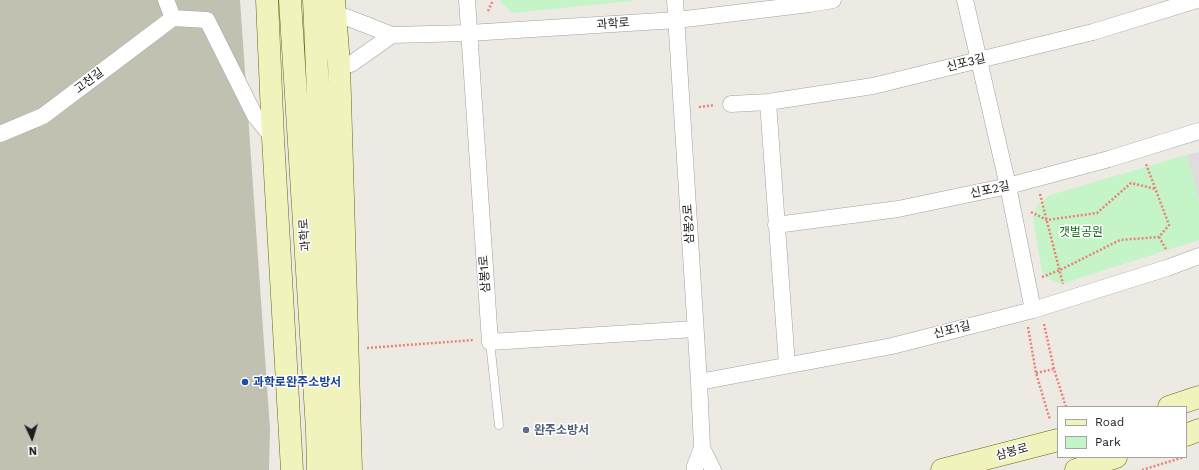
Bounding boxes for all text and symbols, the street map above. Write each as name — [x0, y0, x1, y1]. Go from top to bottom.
street label: 과학로 — [596, 16, 630, 32]
street label: 신포3길 — [945, 51, 987, 75]
street label: 고천길 — [71, 65, 107, 97]
street label: 신포2길 — [969, 179, 1011, 201]
street label: 삼봉2로 — [681, 204, 697, 244]
street label: 과학로 — [297, 218, 313, 252]
park label: 갯벌공원 — [1059, 225, 1103, 239]
street label: 삼봉1로 — [476, 255, 494, 293]
street label: 신포1길 — [932, 318, 972, 342]
place label: 과학로완주소방서 — [253, 375, 341, 389]
marker: 과학로완주소방서 — [240, 377, 250, 387]
legend — [1057, 406, 1187, 458]
text: Road — [1095, 415, 1124, 429]
north arrow — [12, 418, 52, 458]
place label: 완주소방서 — [534, 423, 589, 437]
marker: 완주소방서 — [521, 425, 531, 435]
text: Park — [1095, 435, 1121, 449]
street label: 삼봉로 — [994, 441, 1030, 463]
text: N — [28, 444, 37, 457]

